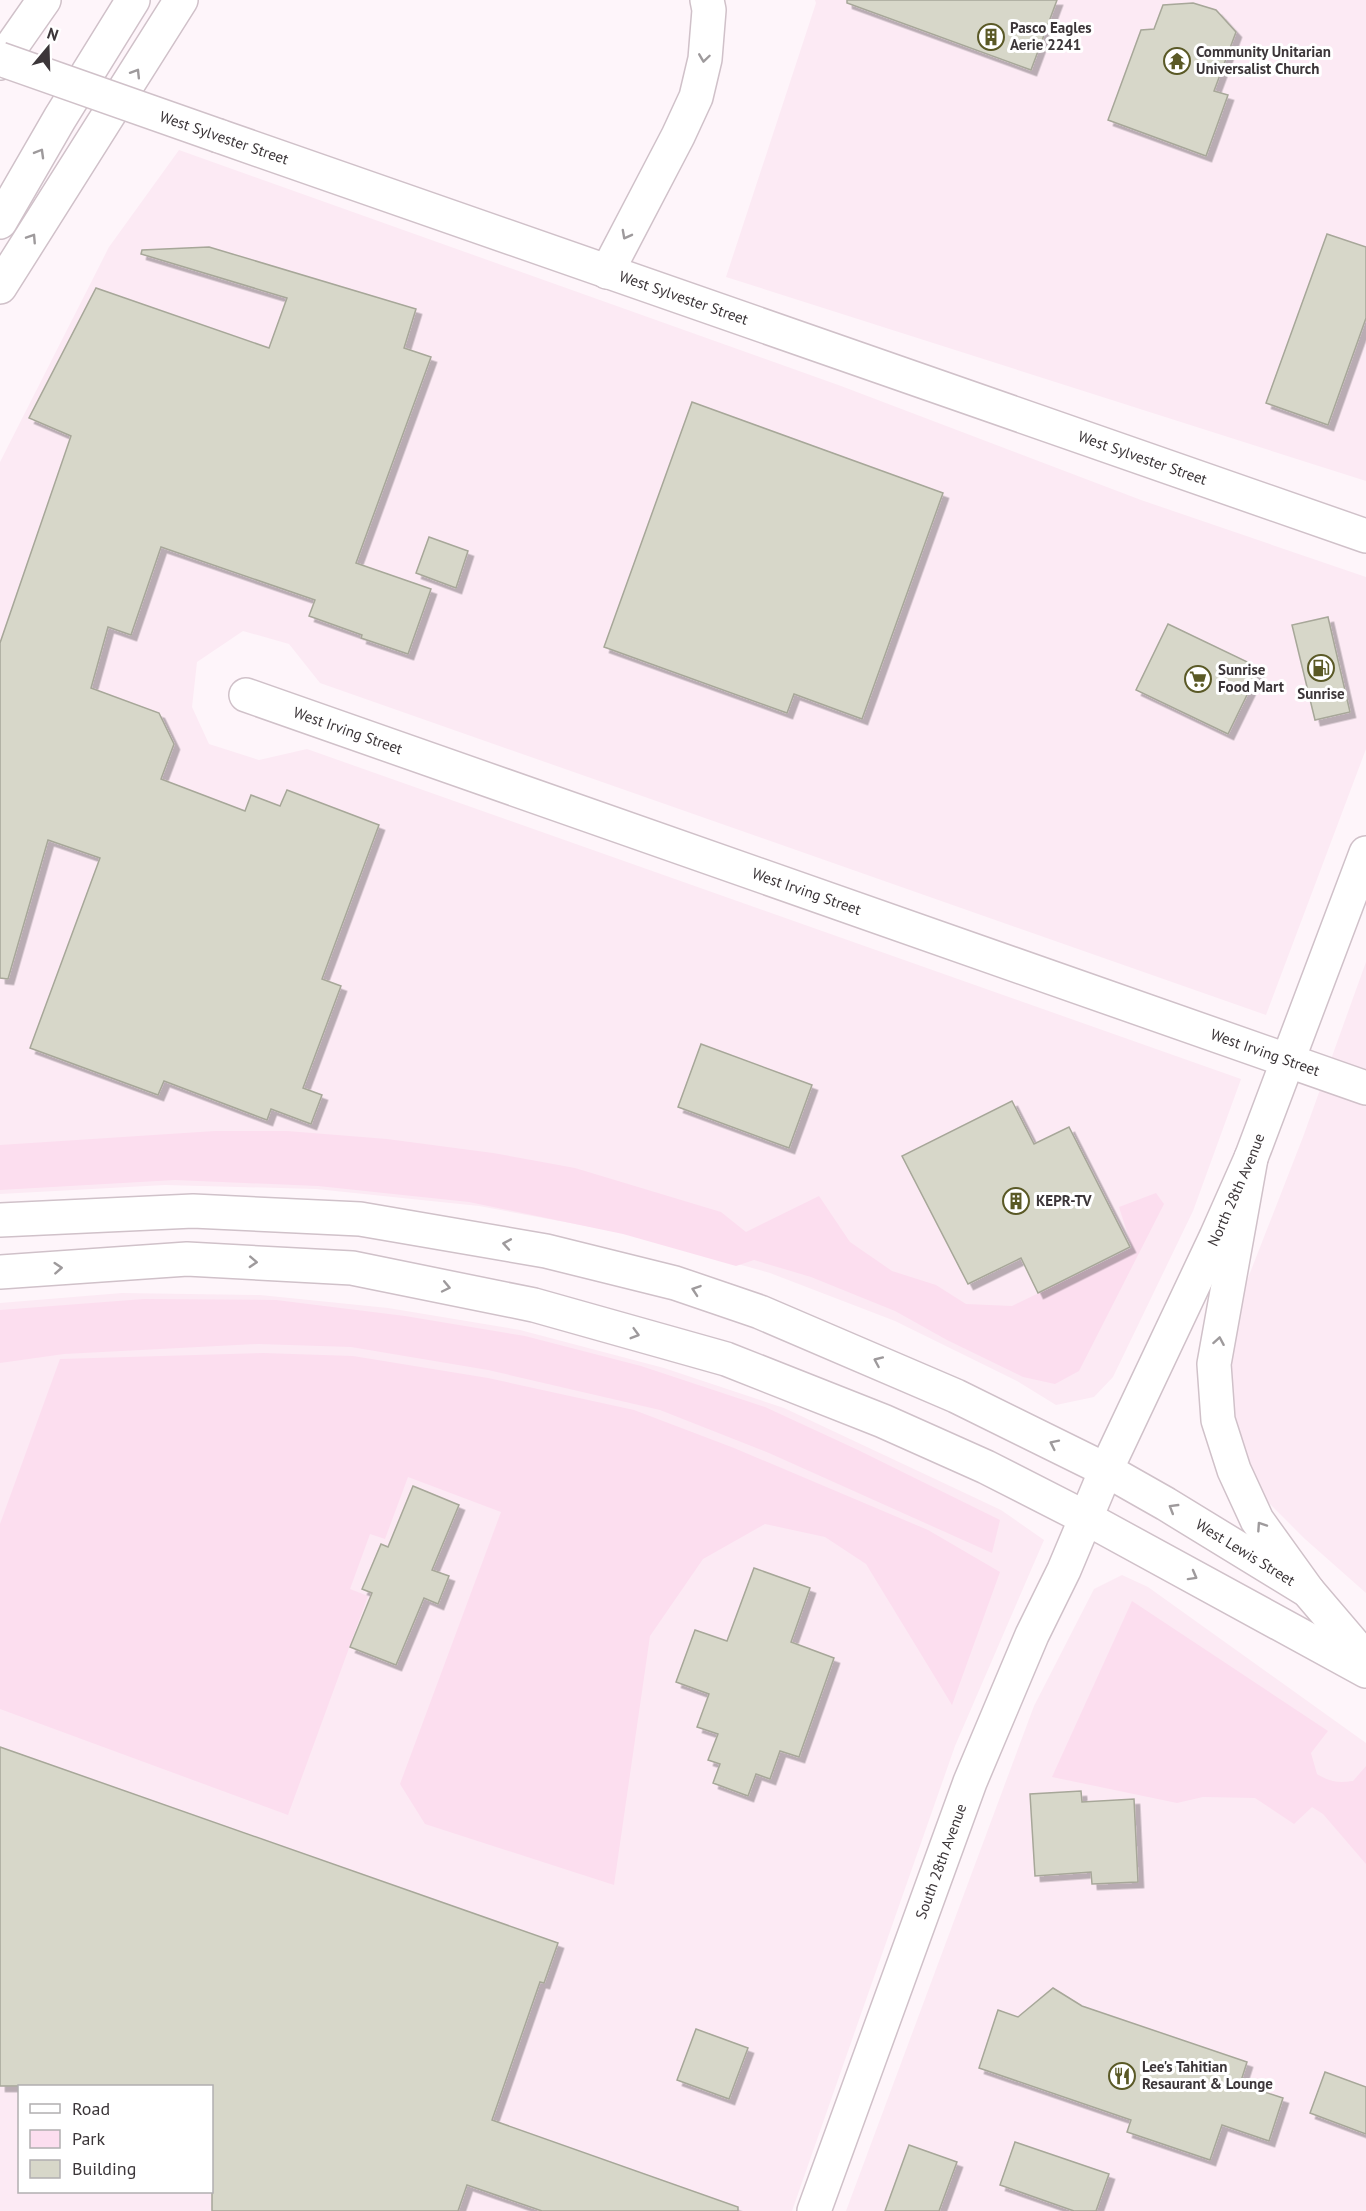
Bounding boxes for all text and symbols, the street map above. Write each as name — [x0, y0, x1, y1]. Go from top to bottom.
north arrow — [18, 18, 78, 78]
place label: Pasco Eagles Aerie 2241 — [1010, 18, 1092, 54]
building icon: Pasco Eagles Aerie 2241 — [976, 22, 1006, 52]
text: N — [45, 23, 61, 45]
place label: Community Unitarian Universalist Church — [1196, 42, 1331, 78]
temple icon: Community Unitarian Universalist Church — [1162, 46, 1192, 76]
one-way arrow — [699, 53, 711, 63]
one-way arrow — [128, 69, 140, 79]
street label: West Sylvester Street — [157, 107, 291, 169]
one-way arrow — [32, 149, 44, 159]
one-way arrow — [622, 229, 633, 240]
one-way arrow — [24, 234, 36, 244]
street label: West Sylvester Street — [617, 266, 751, 329]
street label: West Sylvester Street — [1076, 426, 1210, 489]
fuel station icon: Sunrise — [1306, 653, 1336, 683]
place label: Sunrise Food Mart — [1218, 660, 1285, 696]
supermarket icon: Sunrise Food Mart — [1183, 664, 1213, 694]
place label: Sunrise — [1297, 684, 1345, 703]
street label: West Irving Street — [291, 702, 405, 758]
street label: West Irving Street — [750, 863, 864, 919]
street label: West Irving Street — [1208, 1024, 1322, 1080]
street label: North 28th Avenue — [1203, 1131, 1268, 1249]
building icon: KEPR-TV — [1001, 1186, 1031, 1216]
place label: KEPR-TV — [1036, 1191, 1093, 1210]
one-way arrow — [502, 1238, 512, 1251]
one-way arrow — [248, 1256, 257, 1269]
one-way arrow — [54, 1262, 63, 1275]
one-way arrow — [440, 1280, 450, 1293]
one-way arrow — [691, 1285, 702, 1298]
one-way arrow — [629, 1327, 640, 1339]
one-way arrow — [1212, 1336, 1224, 1345]
one-way arrow — [873, 1356, 884, 1368]
one-way arrow — [1049, 1440, 1060, 1452]
one-way arrow — [1169, 1504, 1179, 1516]
street label: West Lewis Street — [1192, 1515, 1299, 1590]
one-way arrow — [1257, 1522, 1268, 1533]
one-way arrow — [1186, 1569, 1197, 1580]
street label: South 28th Avenue — [911, 1801, 970, 1922]
place label: Lee's Tahitian Resaurant & Lounge — [1142, 2057, 1273, 2093]
restaurant icon: Lee's Tahitian Resaurant & Lounge — [1107, 2061, 1137, 2091]
legend — [18, 2085, 213, 2193]
text: Road — [72, 2097, 110, 2120]
text: Park — [72, 2127, 105, 2150]
text: Building — [72, 2157, 136, 2180]

